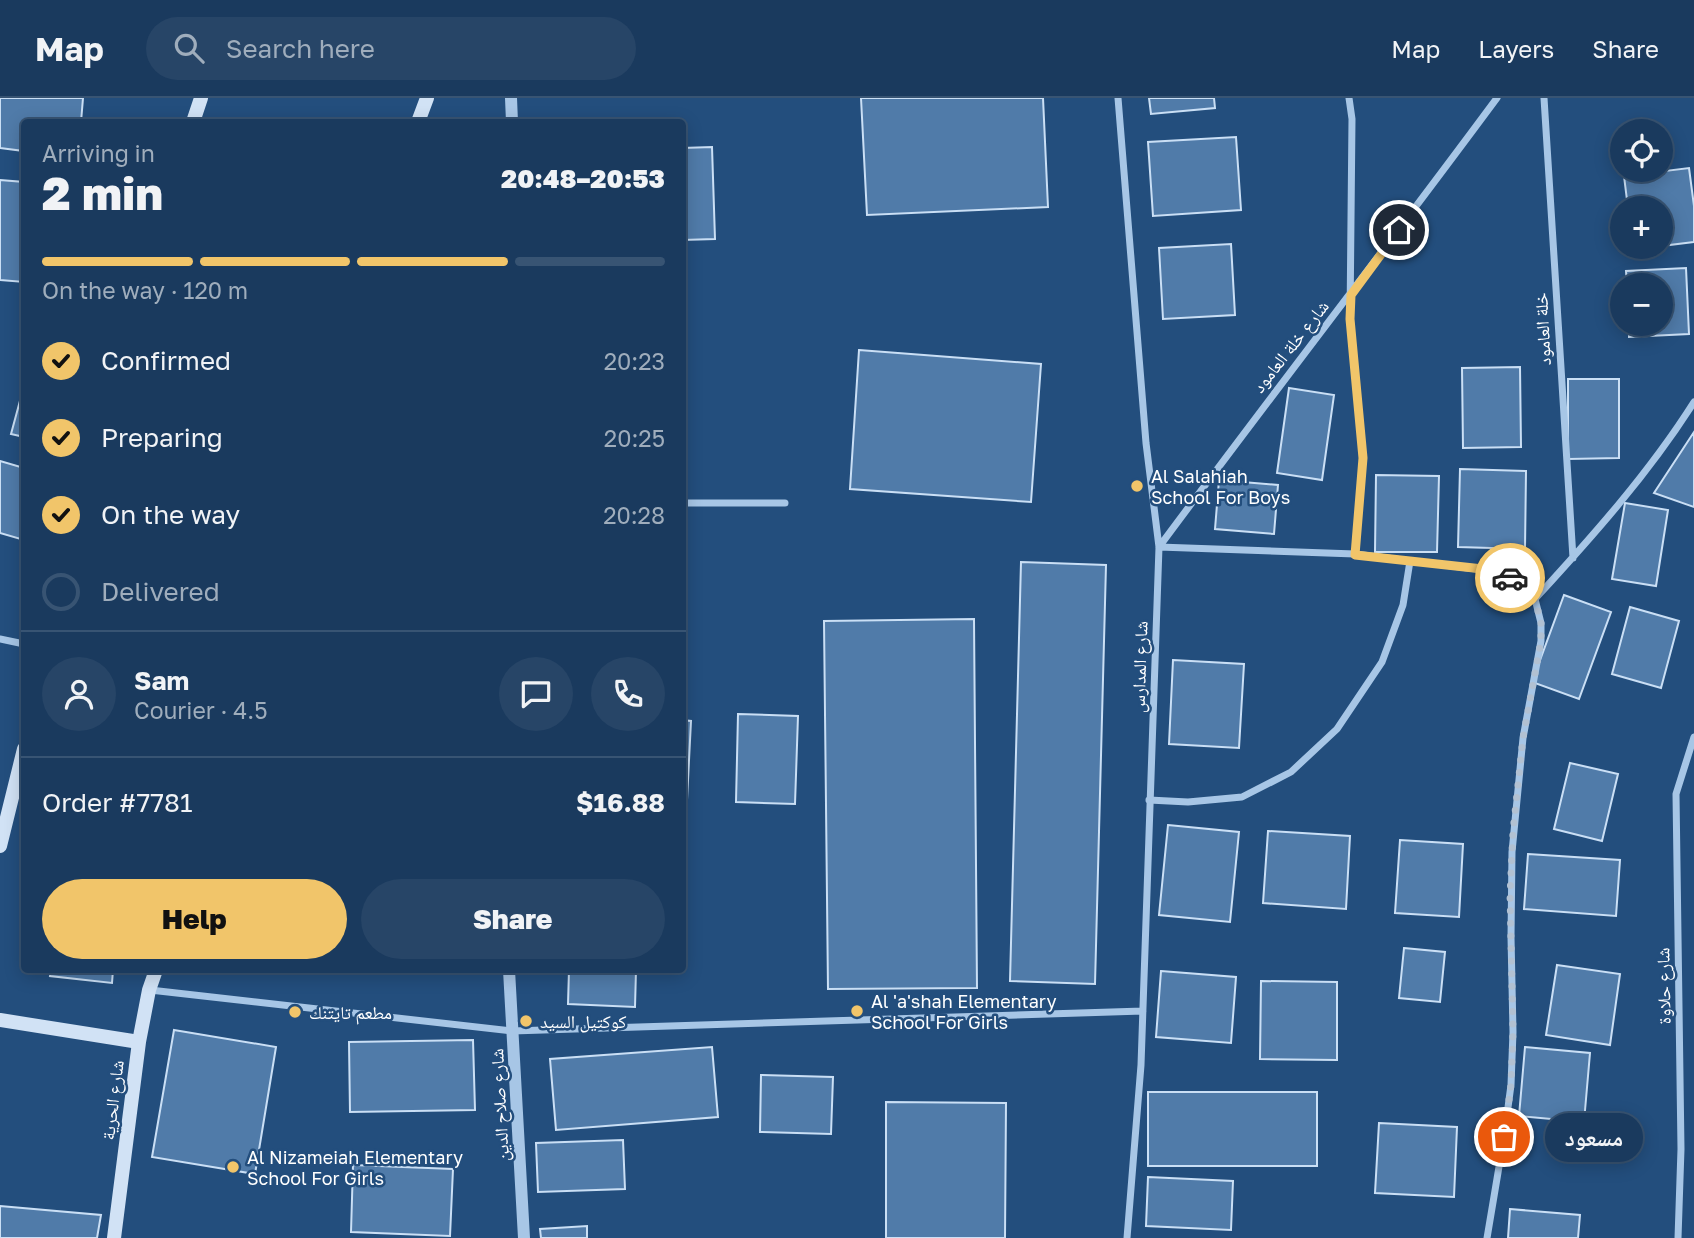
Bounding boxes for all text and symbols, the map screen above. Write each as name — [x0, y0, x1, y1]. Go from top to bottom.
search box — [146, 17, 636, 80]
text: Map — [35, 29, 104, 68]
icon: search — [170, 29, 208, 67]
text: Search here — [226, 33, 375, 64]
text: Map — [1391, 34, 1440, 63]
text: Layers — [1478, 34, 1554, 63]
text: Share — [1592, 34, 1659, 63]
map controls — [1610, 119, 1673, 336]
button: locate — [1610, 119, 1673, 182]
text: Arriving in — [42, 139, 155, 167]
text: 20:48–20:53 — [501, 163, 665, 194]
text: 2 min — [42, 165, 163, 220]
button: + — [1610, 196, 1673, 259]
pin — [1369, 200, 1429, 260]
icon: home — [1380, 211, 1418, 249]
button: − — [1610, 273, 1673, 336]
text: On the way · 120 m — [42, 276, 248, 304]
street label: خلة العامود — [1529, 292, 1555, 366]
street label: شارع خلة العامود — [1247, 295, 1334, 397]
icon: check — [42, 342, 80, 380]
text: Confirmed — [101, 345, 231, 376]
text: 20:23 — [604, 347, 665, 375]
icon: check — [42, 419, 80, 457]
text: Preparing — [101, 422, 223, 453]
text: 20:25 — [604, 424, 665, 452]
place label: Al Salahiah School For Boys — [1151, 465, 1290, 508]
marker: Al Salahiah School For Boys — [1129, 478, 1145, 494]
icon: check — [42, 496, 80, 534]
text: On the way — [101, 499, 240, 530]
text: 20:28 — [603, 501, 665, 529]
courier — [1475, 543, 1545, 613]
icon: car — [1491, 559, 1529, 597]
text: Delivered — [101, 576, 220, 607]
street label: شارع المدارس — [1126, 621, 1153, 714]
button: person — [42, 657, 116, 731]
button: chat — [499, 657, 573, 731]
button: phone — [591, 657, 665, 731]
text: Sam — [134, 665, 189, 696]
text: Courier · 4.5 — [134, 696, 267, 724]
text: Order #7781 — [42, 787, 193, 818]
text: $16.88 — [576, 787, 665, 818]
button: Help — [42, 879, 347, 959]
button: Share — [361, 879, 665, 959]
street label: شارع حلاوة — [1651, 947, 1676, 1025]
place label: Al 'a'shah Elementary School For Girls — [871, 990, 1057, 1033]
place label: مطعم تايتنك — [309, 1001, 392, 1025]
marker: Al 'a'shah Elementary School For Girls — [849, 1003, 865, 1019]
marker: مطعم تايتنك — [287, 1004, 303, 1020]
place label: كوكتيل السيد — [540, 1010, 627, 1033]
marker: كوكتيل السيد — [518, 1013, 534, 1029]
street label: شارع صلاح الدين — [485, 1048, 515, 1162]
street label: شارع الحرية — [96, 1059, 129, 1141]
pin — [1474, 1107, 1534, 1167]
callout: مسعود — [1546, 1112, 1644, 1162]
icon: bag — [1485, 1118, 1523, 1156]
text: مسعود — [1565, 1123, 1623, 1151]
place label: Al Nizameiah Elementary School For Girls — [247, 1146, 463, 1189]
marker: Al Nizameiah Elementary School For Girls — [225, 1159, 241, 1175]

